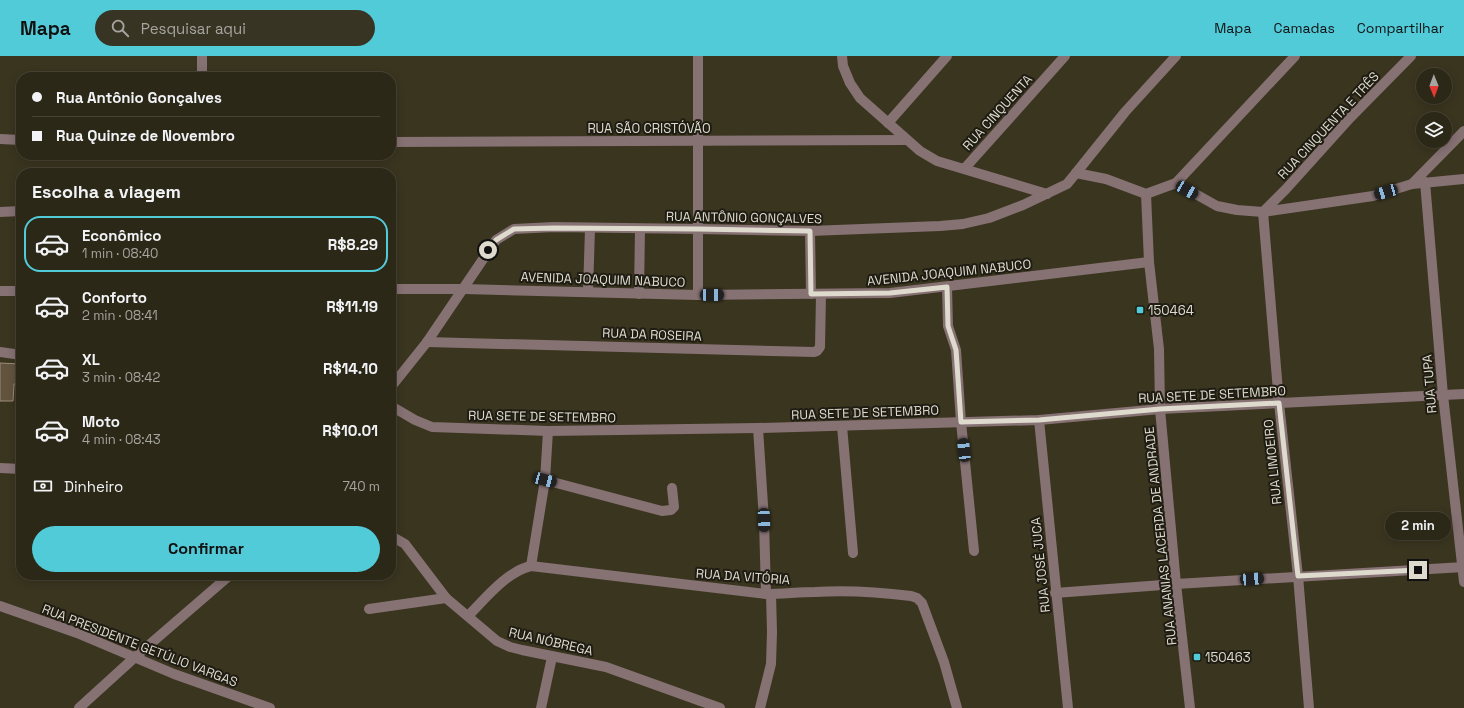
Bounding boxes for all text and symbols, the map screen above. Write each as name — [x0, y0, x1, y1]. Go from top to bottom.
search box — [95, 10, 375, 46]
text: Mapa — [20, 16, 71, 41]
icon: search — [109, 17, 131, 39]
text: Pesquisar aqui — [141, 19, 246, 38]
text: Mapa — [1214, 19, 1251, 37]
text: Camadas — [1273, 19, 1335, 37]
text: Compartilhar — [1357, 19, 1444, 37]
street label: RUA CINQUENTA E TRÊS — [1274, 68, 1383, 183]
north arrow — [1416, 68, 1452, 104]
map controls — [1416, 68, 1452, 148]
street label: RUA CINQUENTA — [959, 71, 1036, 154]
text: Rua Antônio Gonçalves — [56, 88, 222, 107]
button: layers — [1416, 112, 1452, 148]
street label: RUA SÃO CRISTÓVÃO — [587, 120, 711, 137]
text: Rua Quinze de Novembro — [56, 126, 235, 145]
car — [1174, 179, 1200, 201]
text: Escolha a viagem — [32, 180, 181, 203]
car — [1373, 183, 1399, 201]
street label: RUA ANTÔNIO GONÇALVES — [666, 208, 822, 227]
icon: car — [34, 226, 70, 262]
text: Econômico — [82, 226, 161, 245]
text: R$8.29 — [328, 235, 378, 254]
route start — [479, 241, 497, 259]
text: 1 min · 08:40 — [82, 245, 158, 262]
street label: AVENIDA JOAQUIM NABUCO — [866, 255, 1032, 290]
street label: AVENIDA JOAQUIM NABUCO — [520, 268, 686, 291]
icon: car — [34, 288, 70, 324]
text: Conforto — [82, 288, 147, 307]
car — [700, 289, 724, 301]
text: R$11.19 — [326, 297, 378, 316]
place label: 150464 — [1148, 302, 1194, 319]
marker: 150464 — [1135, 305, 1145, 315]
text: 2 min · 08:41 — [82, 307, 158, 324]
street label: RUA DA ROSEIRA — [602, 324, 702, 345]
icon: car — [34, 350, 70, 386]
text: XL — [82, 350, 100, 369]
street label: RUA TUPA — [1418, 354, 1441, 414]
text: R$14.10 — [323, 359, 378, 378]
text: 3 min · 08:42 — [82, 369, 160, 386]
street label: RUA SETE DE SETEMBRO — [1138, 382, 1286, 407]
street label: RUA SETE DE SETEMBRO — [791, 401, 939, 424]
street label: RUA SETE DE SETEMBRO — [468, 407, 616, 426]
icon: car — [34, 412, 70, 448]
text: Moto — [82, 412, 120, 431]
street label: RUA LIMOEIRO — [1260, 418, 1285, 505]
text: R$10.01 — [322, 421, 378, 440]
street label: RUA ANANIAS LACERDA DE ANDRADE — [1141, 426, 1180, 646]
text: 4 min · 08:43 — [82, 431, 161, 448]
car — [957, 437, 971, 463]
car — [532, 471, 558, 489]
icon: cash — [32, 475, 54, 497]
text: Dinheiro — [64, 477, 123, 496]
text: 740 m — [342, 478, 380, 495]
car — [758, 508, 770, 532]
callout: 2 min — [1385, 512, 1451, 540]
street label: RUA JOSÉ JUCA — [1027, 516, 1054, 613]
text: 2 min — [1401, 517, 1435, 534]
button: Confirmar — [32, 526, 380, 572]
route end — [1409, 561, 1427, 579]
street label: RUA DA VITÓRIA — [695, 565, 791, 588]
car — [1240, 572, 1264, 586]
street label: RUA PRESIDENTE GETÚLIO VARGAS — [40, 600, 240, 691]
street label: RUA NÓBREGA — [507, 624, 595, 659]
place label: 150463 — [1205, 649, 1251, 666]
marker: 150463 — [1192, 652, 1202, 662]

